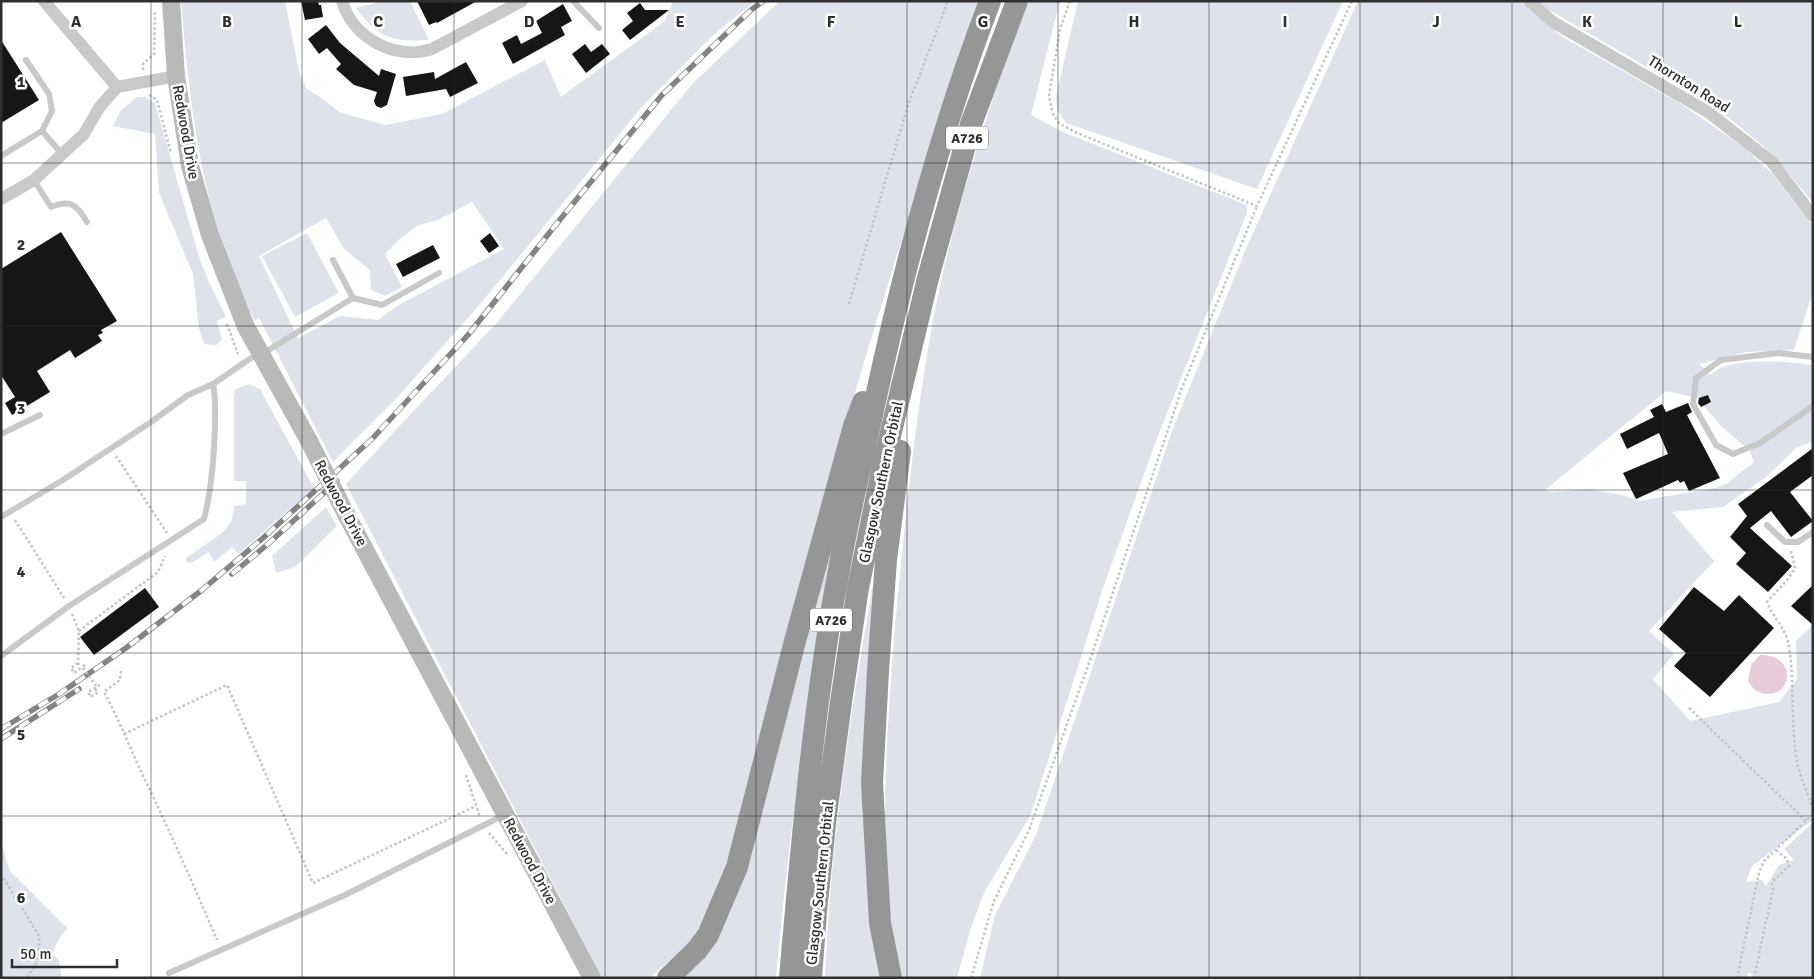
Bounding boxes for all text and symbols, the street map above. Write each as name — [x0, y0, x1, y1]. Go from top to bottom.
text: A — [71, 12, 82, 32]
text: B — [222, 12, 232, 32]
text: C — [373, 12, 383, 32]
text: D — [524, 12, 535, 32]
text: E — [675, 12, 685, 32]
text: F — [827, 12, 836, 32]
text: G — [978, 12, 988, 32]
text: H — [1129, 12, 1139, 32]
text: I — [1282, 12, 1288, 32]
text: J — [1432, 12, 1440, 32]
text: K — [1582, 12, 1592, 32]
text: L — [1734, 12, 1743, 32]
street label: Thornton Road — [1645, 52, 1733, 116]
text: 1 — [17, 72, 26, 92]
street label: Redwood Drive — [169, 84, 203, 180]
road number: A726 — [946, 126, 988, 150]
text: 2 — [17, 235, 25, 255]
text: 3 — [17, 399, 25, 419]
street label: Glasgow Southern Orbital — [855, 400, 907, 564]
street label: Redwood Drive — [311, 457, 371, 549]
text: 4 — [17, 562, 26, 582]
road number: A726 — [810, 608, 852, 632]
text: 5 — [17, 725, 25, 745]
street label: Glasgow Southern Orbital — [802, 800, 838, 966]
street label: Redwood Drive — [500, 815, 560, 907]
text: 6 — [17, 888, 26, 908]
scale bar — [12, 936, 118, 968]
text: 50 m — [20, 945, 51, 963]

